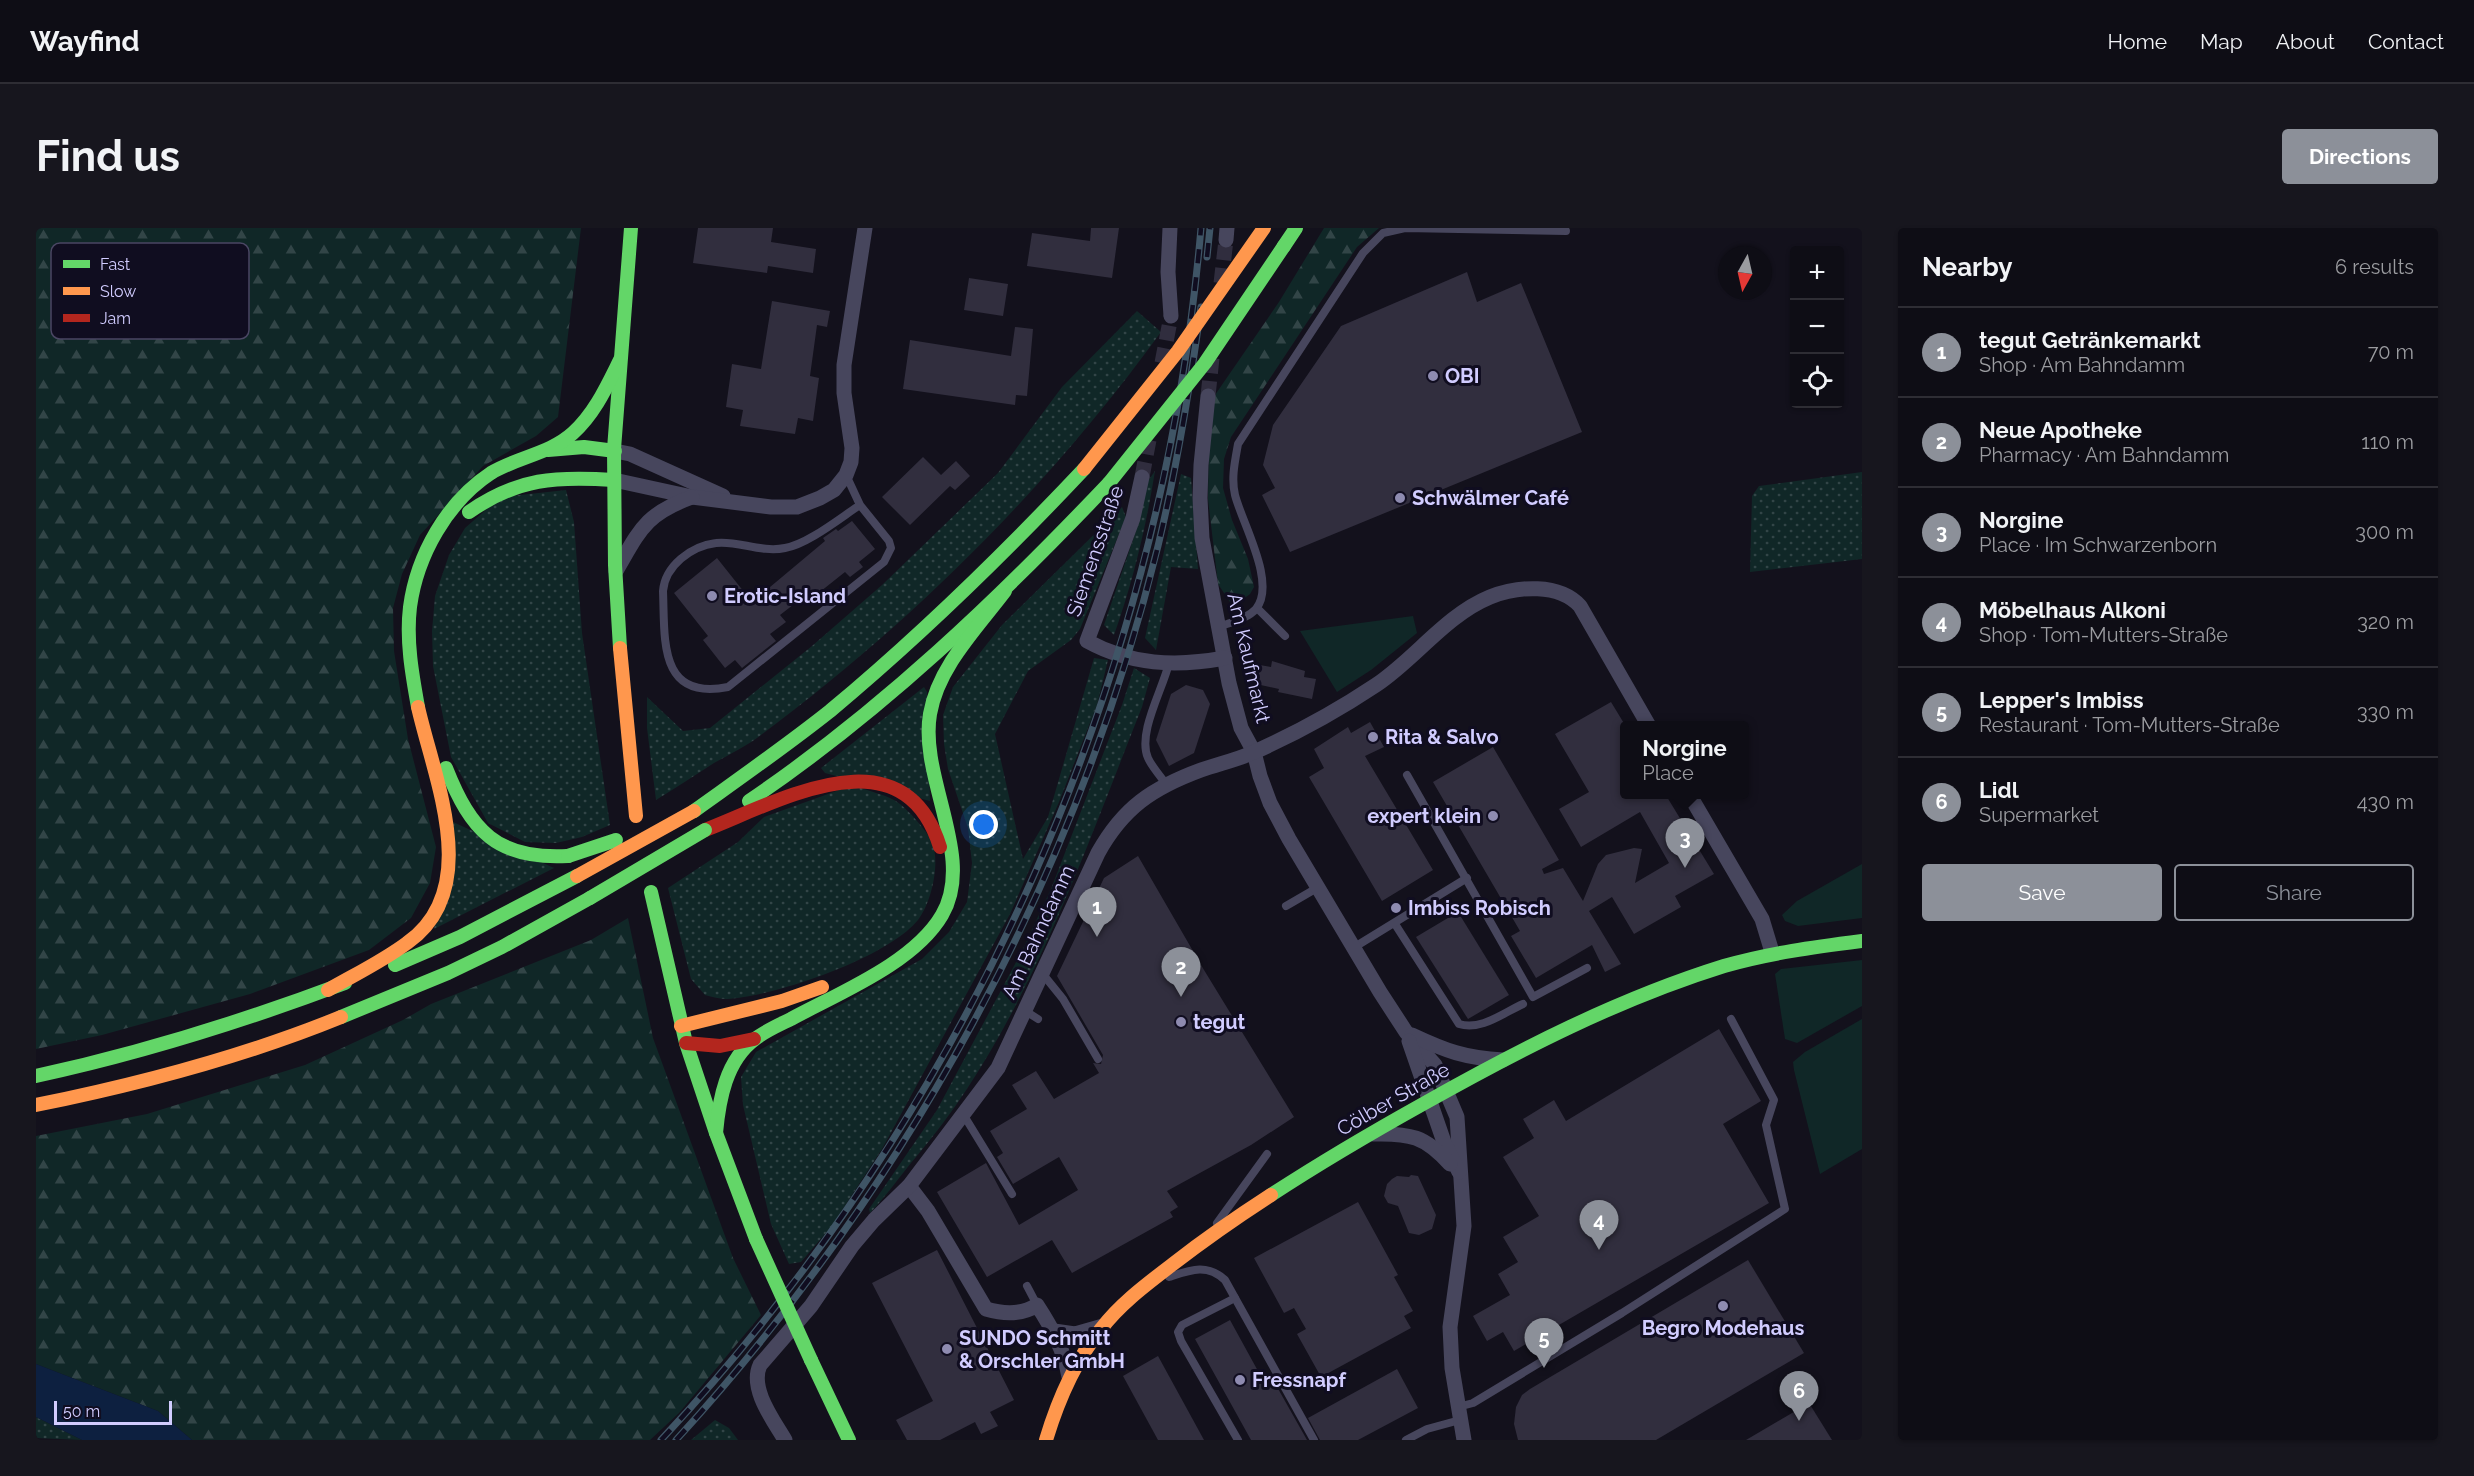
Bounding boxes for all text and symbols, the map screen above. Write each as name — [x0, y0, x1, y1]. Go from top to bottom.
text: Wayfind — [30, 25, 140, 58]
text: Home — [2108, 29, 2167, 54]
text: Map — [2200, 29, 2243, 54]
text: About — [2276, 29, 2335, 54]
text: Contact — [2368, 29, 2444, 54]
button: Directions — [2282, 129, 2438, 184]
text: Find us — [36, 132, 180, 181]
legend — [51, 243, 249, 339]
north arrow — [1718, 246, 1772, 300]
map controls — [1790, 246, 1844, 408]
button: + — [1790, 246, 1844, 300]
text: Nearby — [1922, 252, 2012, 282]
text: Fast — [100, 255, 131, 274]
text: 6 results — [2335, 255, 2414, 279]
text: Slow — [100, 282, 136, 301]
button: − — [1790, 300, 1844, 354]
text: Jam — [100, 309, 131, 328]
text: tegut Getränkemarkt — [1979, 327, 2201, 353]
text: 1 — [1937, 340, 1946, 364]
text: 70 m — [2368, 340, 2414, 364]
text: Shop · Am Bahndamm — [1979, 353, 2185, 377]
button: locate — [1790, 354, 1844, 408]
place label: OBI — [1445, 364, 1479, 388]
marker: OBI — [1426, 369, 1440, 383]
text: Neue Apotheke — [1979, 417, 2142, 443]
text: 2 — [1936, 430, 1947, 454]
text: 110 m — [2361, 430, 2414, 454]
text: Pharmacy · Am Bahndamm — [1979, 443, 2229, 467]
street label: Siemensstraße — [1061, 482, 1129, 620]
place label: Schwälmer Café — [1412, 486, 1569, 510]
marker: Schwälmer Café — [1393, 491, 1407, 505]
text: Norgine — [1979, 507, 2063, 533]
text: 3 — [1936, 520, 1947, 544]
text: 300 m — [2355, 520, 2414, 544]
text: Place · Im Schwarzenborn — [1979, 533, 2217, 557]
place label: Erotic-Island — [724, 584, 846, 608]
marker: Erotic-Island — [705, 589, 719, 603]
street label: Am Kaufmarkt — [1222, 591, 1276, 726]
text: Möbelhaus Alkoni — [1979, 597, 2166, 623]
text: 4 — [1936, 610, 1947, 634]
text: 320 m — [2357, 610, 2414, 634]
text: Shop · Tom-Mutters-Straße — [1979, 623, 2228, 647]
text: Lepper's Imbiss — [1979, 687, 2144, 713]
text: 5 — [1936, 700, 1947, 724]
text: 330 m — [2357, 700, 2414, 724]
text: Restaurant · Tom-Mutters-Straße — [1979, 713, 2280, 737]
popup — [1620, 721, 1749, 799]
place label: Rita & Salvo — [1385, 725, 1499, 749]
marker: Rita & Salvo — [1366, 730, 1380, 744]
text: Norgine — [1642, 735, 1727, 761]
text: Place — [1642, 761, 1694, 785]
text: Lidl — [1979, 777, 2019, 803]
text: 6 — [1935, 790, 1948, 814]
text: 430 m — [2357, 790, 2414, 814]
text: Supermarket — [1979, 803, 2099, 827]
place label: expert klein — [1367, 804, 1481, 828]
marker: expert klein — [1486, 809, 1500, 823]
your location — [969, 810, 998, 839]
pin: 3 — [1666, 818, 1704, 868]
street label: Am Bahndamm — [997, 861, 1079, 1003]
button: Save — [1922, 864, 2162, 921]
button: Share — [2174, 864, 2414, 921]
pin: 1 — [1078, 888, 1116, 937]
place label: Imbiss Robisch — [1408, 896, 1551, 920]
marker: Imbiss Robisch — [1389, 901, 1403, 915]
pin: 2 — [1162, 948, 1200, 997]
place label: tegut — [1193, 1010, 1246, 1034]
marker: tegut — [1174, 1015, 1188, 1029]
street label: Cölber Straße — [1332, 1057, 1454, 1141]
pin: 4 — [1580, 1200, 1618, 1250]
marker: Begro Modehaus — [1716, 1299, 1730, 1313]
place label: Begro Modehaus — [1642, 1316, 1804, 1340]
pin: 5 — [1524, 1318, 1564, 1368]
place label: SUNDO Schmitt & Orschler GmbH — [959, 1326, 1125, 1373]
marker: SUNDO Schmitt & Orschler GmbH — [940, 1342, 954, 1356]
place label: Fressnapf — [1252, 1368, 1346, 1392]
pin: 6 — [1780, 1372, 1818, 1421]
marker: Fressnapf — [1233, 1373, 1247, 1387]
scale bar — [54, 1398, 172, 1426]
text: 50 m — [63, 1402, 100, 1421]

